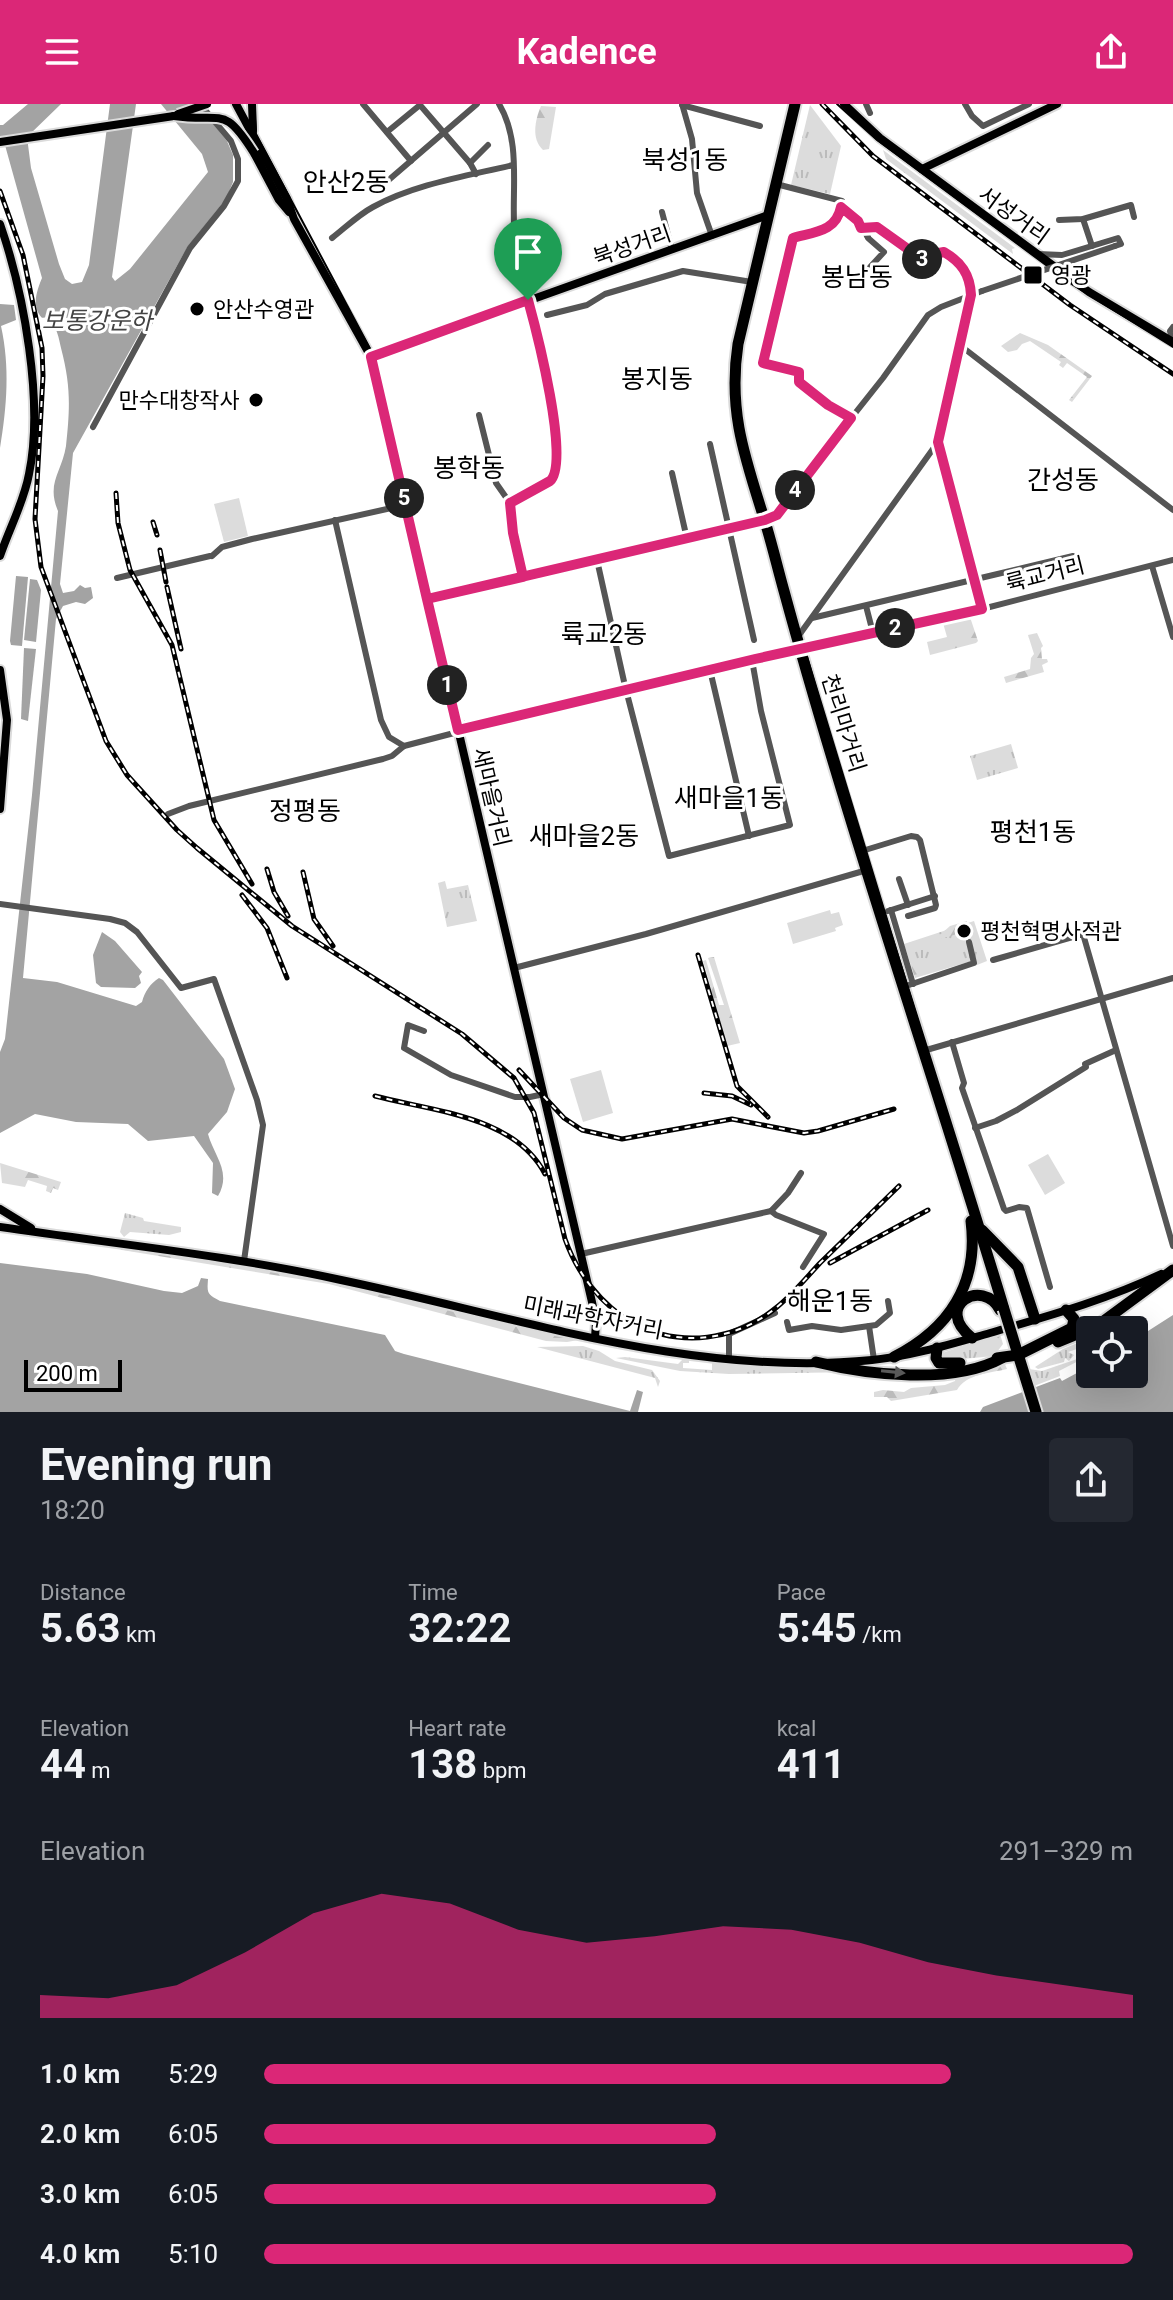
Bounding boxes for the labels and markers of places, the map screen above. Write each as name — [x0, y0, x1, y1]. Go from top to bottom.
pin — [494, 218, 562, 300]
pin: 3 — [902, 239, 942, 279]
place label: 영광 — [1051, 263, 1091, 288]
marker: 영광 — [1022, 264, 1044, 286]
place label: 안산수영관 — [213, 297, 314, 322]
marker: 안산수영관 — [188, 300, 206, 318]
place label: 만수대창작사 — [119, 388, 240, 413]
marker: 만수대창작사 — [247, 391, 265, 409]
pin: 4 — [775, 470, 815, 510]
pin: 5 — [384, 478, 424, 518]
pin: 2 — [875, 608, 915, 648]
pin: 1 — [427, 665, 467, 705]
place label: 평천혁명사적관 — [980, 919, 1122, 944]
marker: 평천혁명사적관 — [955, 922, 973, 940]

